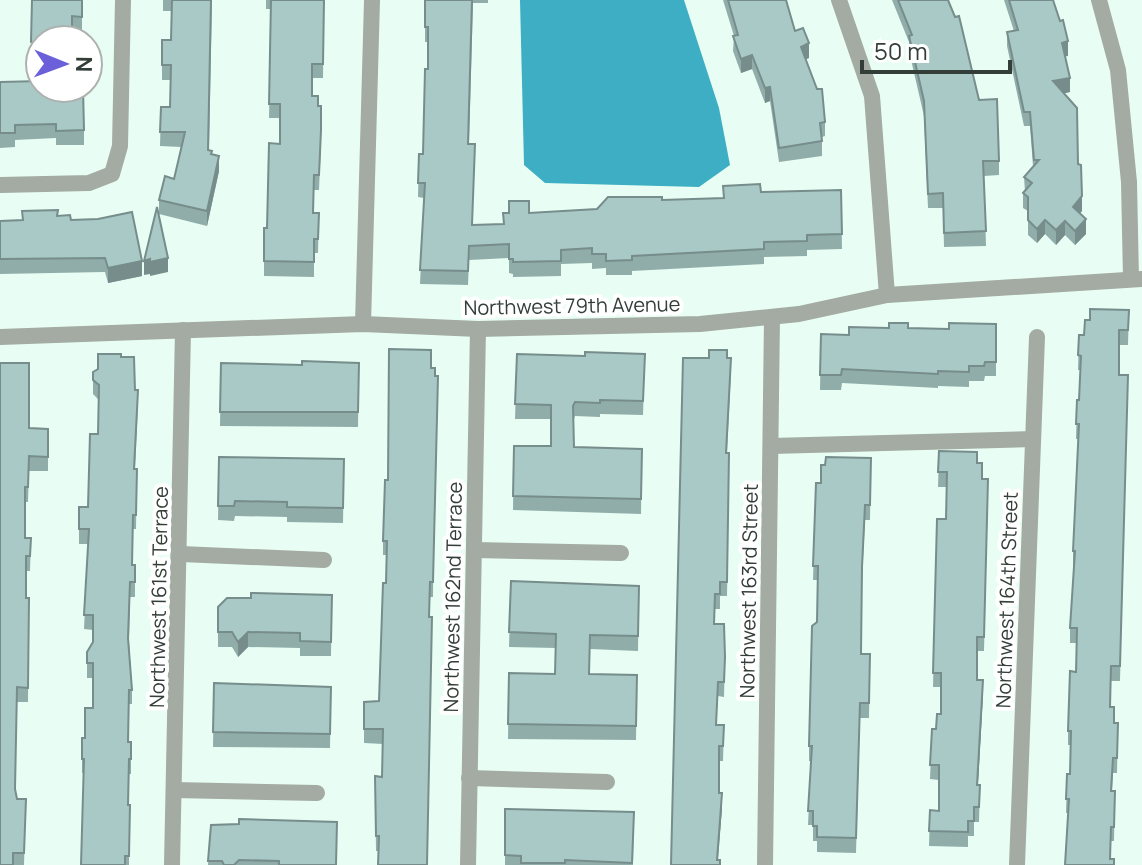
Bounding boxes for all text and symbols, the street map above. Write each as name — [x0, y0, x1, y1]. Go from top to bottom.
north arrow — [24, 24, 104, 104]
scale bar — [862, 24, 1010, 74]
text: 50 m — [874, 34, 928, 67]
text: N — [69, 56, 99, 73]
street label: Northwest 79th Avenue — [463, 290, 681, 321]
street label: Northwest 162nd Terrace — [437, 481, 468, 713]
street label: Northwest 163rd Street — [733, 483, 764, 699]
street label: Northwest 161st Terrace — [143, 486, 174, 708]
street label: Northwest 164th Street — [989, 491, 1024, 709]

